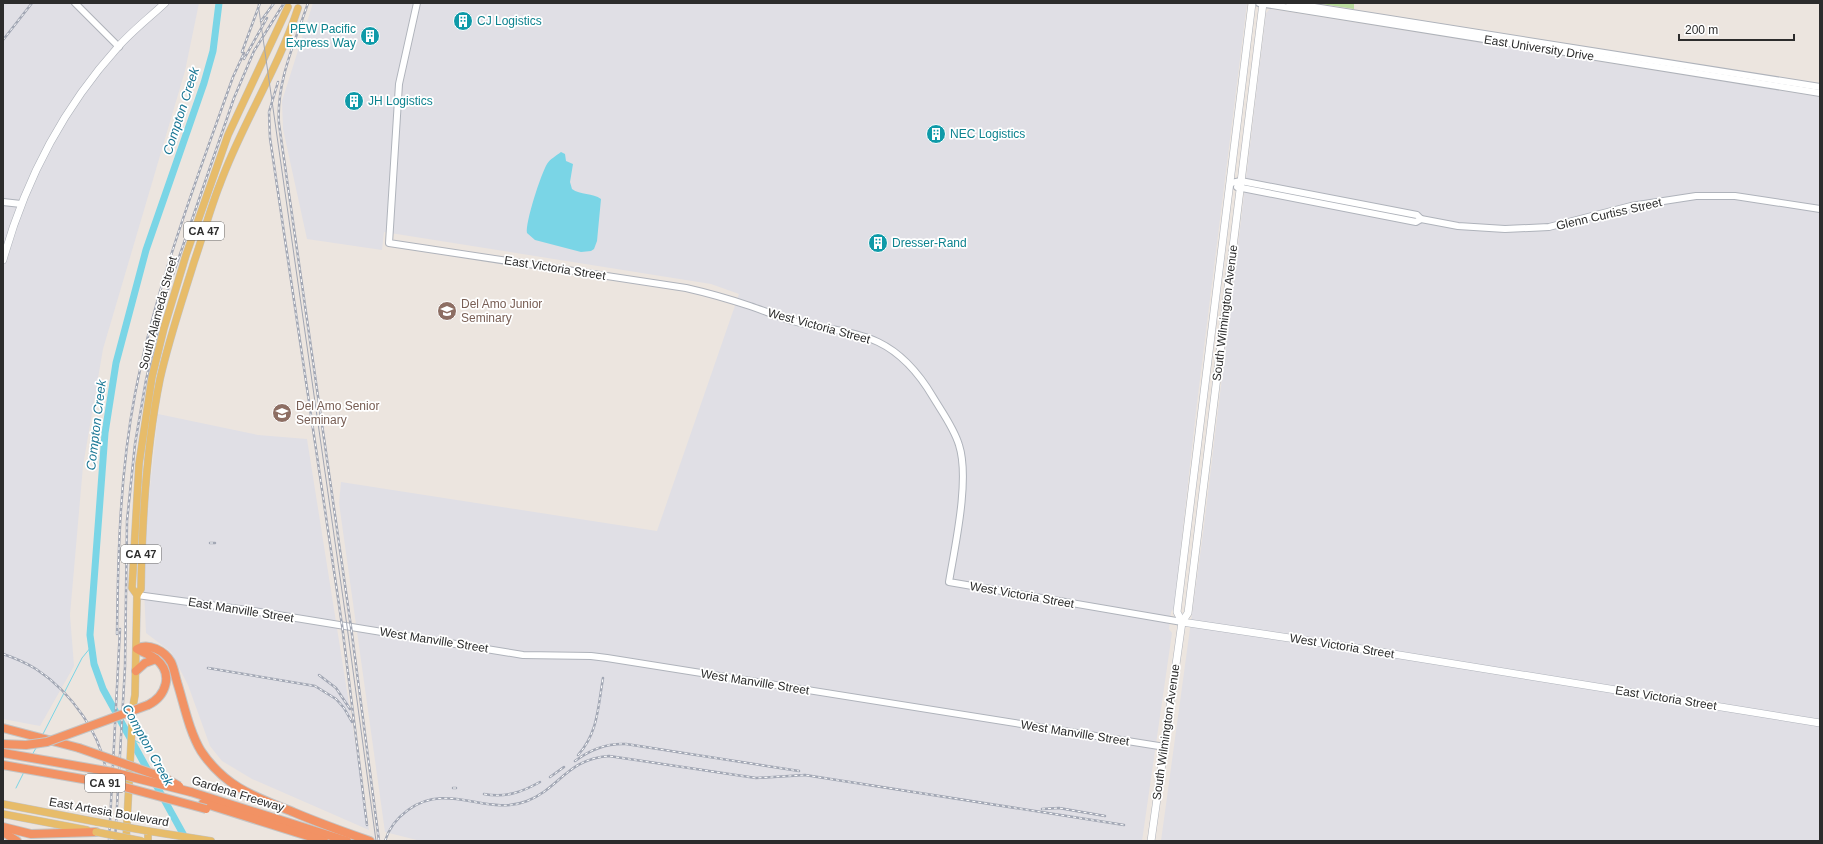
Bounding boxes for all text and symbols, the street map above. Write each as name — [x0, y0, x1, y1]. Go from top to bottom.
building icon: CJ Logistics — [452, 10, 474, 32]
place label: CJ Logistics — [477, 14, 542, 28]
scale bar — [1679, 16, 1794, 42]
place label: PEW Pacific Express Way — [286, 22, 356, 50]
text: 200 m — [1685, 23, 1718, 37]
building icon: PEW Pacific Express Way — [359, 25, 381, 47]
street label: East University Drive — [1483, 32, 1595, 64]
water label: Compton Creek — [160, 64, 203, 157]
building icon: JH Logistics — [343, 90, 365, 112]
place label: JH Logistics — [368, 94, 433, 108]
building icon: NEC Logistics — [925, 123, 947, 145]
place label: NEC Logistics — [950, 127, 1025, 141]
street label: Glenn Curtiss Street — [1555, 195, 1664, 233]
road number: CA 47 — [184, 222, 224, 240]
building icon: Dresser-Rand — [867, 232, 889, 254]
place label: Dresser-Rand — [892, 236, 967, 250]
street label: South Wilmington Avenue — [1210, 244, 1240, 382]
street label: East Victoria Street — [503, 253, 607, 283]
street label: South Alameda Street — [136, 254, 180, 371]
place label: Del Amo Junior Seminary — [461, 297, 542, 325]
school or university icon: Del Amo Junior Seminary — [436, 300, 458, 322]
street label: West Victoria Street — [766, 306, 872, 347]
water label: Compton Creek — [83, 377, 109, 471]
place label: Del Amo Senior Seminary — [296, 399, 379, 427]
school or university icon: Del Amo Senior Seminary — [271, 402, 293, 424]
road number: CA 47 — [121, 545, 161, 563]
street label: West Victoria Street — [969, 579, 1076, 611]
street label: East Manville Street — [187, 595, 295, 625]
street label: West Manville Street — [379, 624, 490, 656]
street label: West Victoria Street — [1289, 631, 1396, 661]
street label: South Wilmington Avenue — [1150, 663, 1183, 801]
street label: West Manville Street — [700, 666, 811, 698]
street label: East Victoria Street — [1614, 683, 1718, 713]
water label: Compton Creek — [119, 702, 177, 790]
street label: West Manville Street — [1020, 717, 1131, 749]
street label: Gardena Freeway — [190, 773, 286, 815]
road number: CA 91 — [85, 774, 125, 792]
street label: East Artesia Boulevard — [48, 795, 170, 829]

